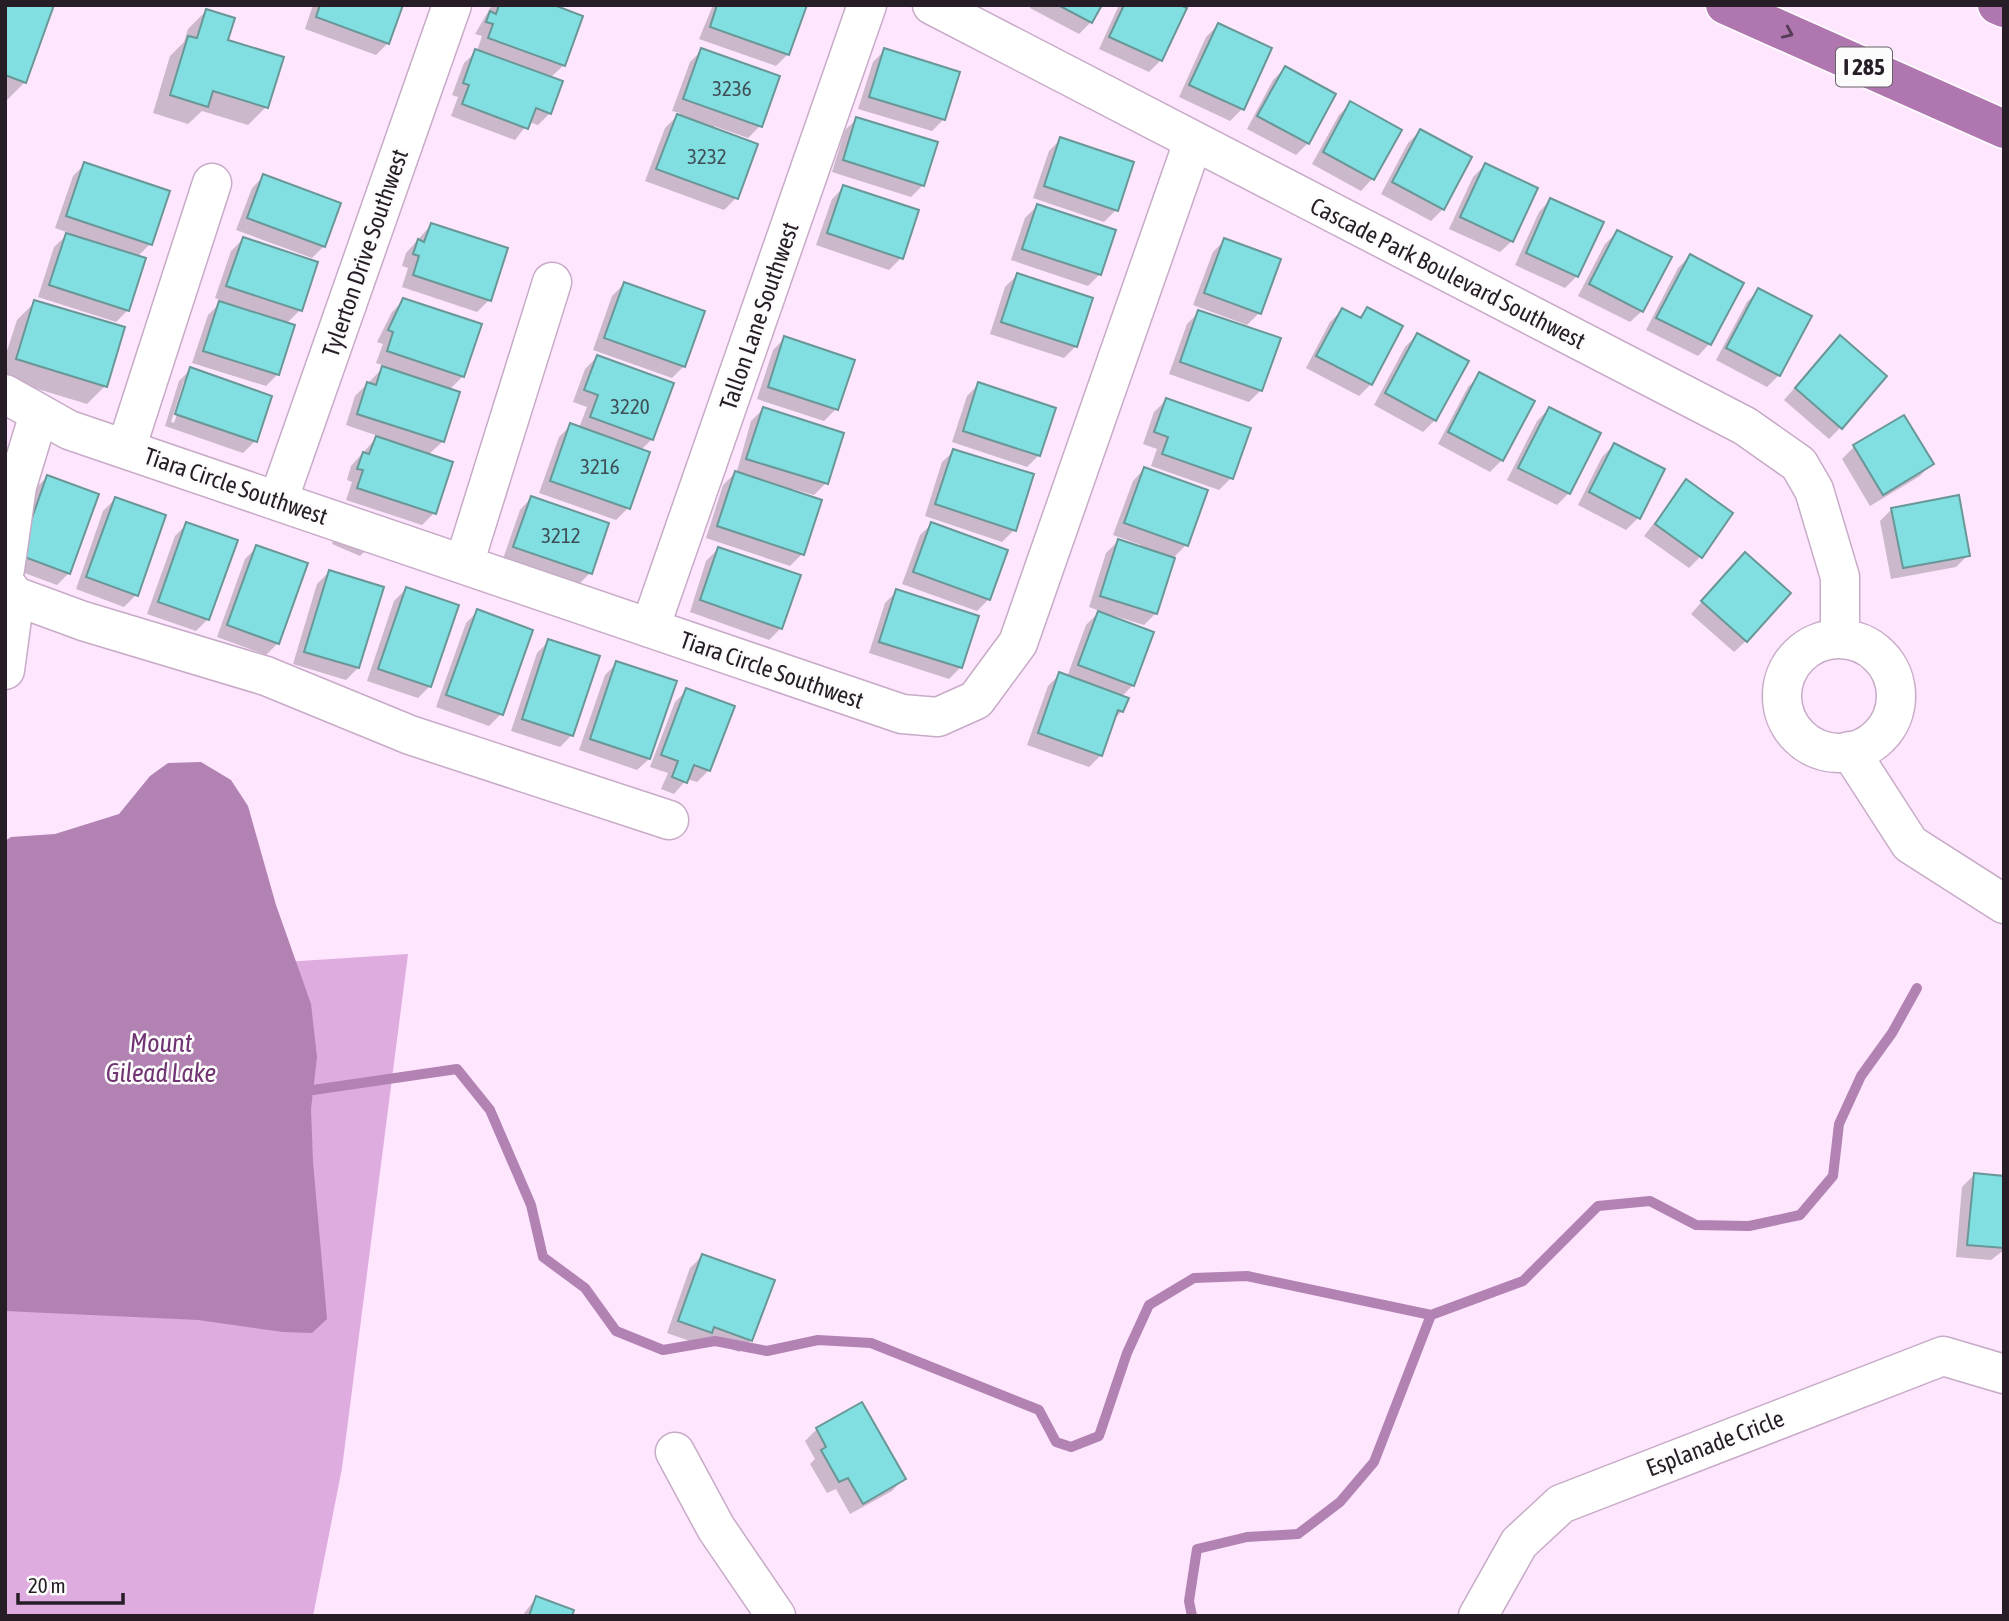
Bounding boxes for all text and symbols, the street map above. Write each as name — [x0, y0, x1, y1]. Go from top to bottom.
one-way arrow — [1780, 25, 1793, 39]
road number: I 285 — [1836, 48, 1892, 86]
house number: 3236 — [712, 76, 752, 100]
house number: 3232 — [687, 144, 727, 168]
street label: Tylerton Drive Southwest — [317, 145, 413, 360]
street label: Cascade Park Boulevard Southwest — [1306, 192, 1590, 354]
street label: Tallon Lane Southwest — [714, 218, 804, 413]
house number: 3220 — [610, 394, 650, 418]
street label: Tiara Circle Southwest — [141, 442, 331, 530]
house number: 3216 — [580, 454, 620, 478]
house number: 3212 — [541, 523, 581, 547]
street label: Tiara Circle Southwest — [677, 626, 867, 714]
water label: Mount Gilead Lake — [106, 1028, 216, 1088]
street label: Esplanade Cricle — [1642, 1404, 1788, 1482]
scale bar — [18, 1562, 122, 1606]
text: 20 m — [28, 1573, 66, 1597]

